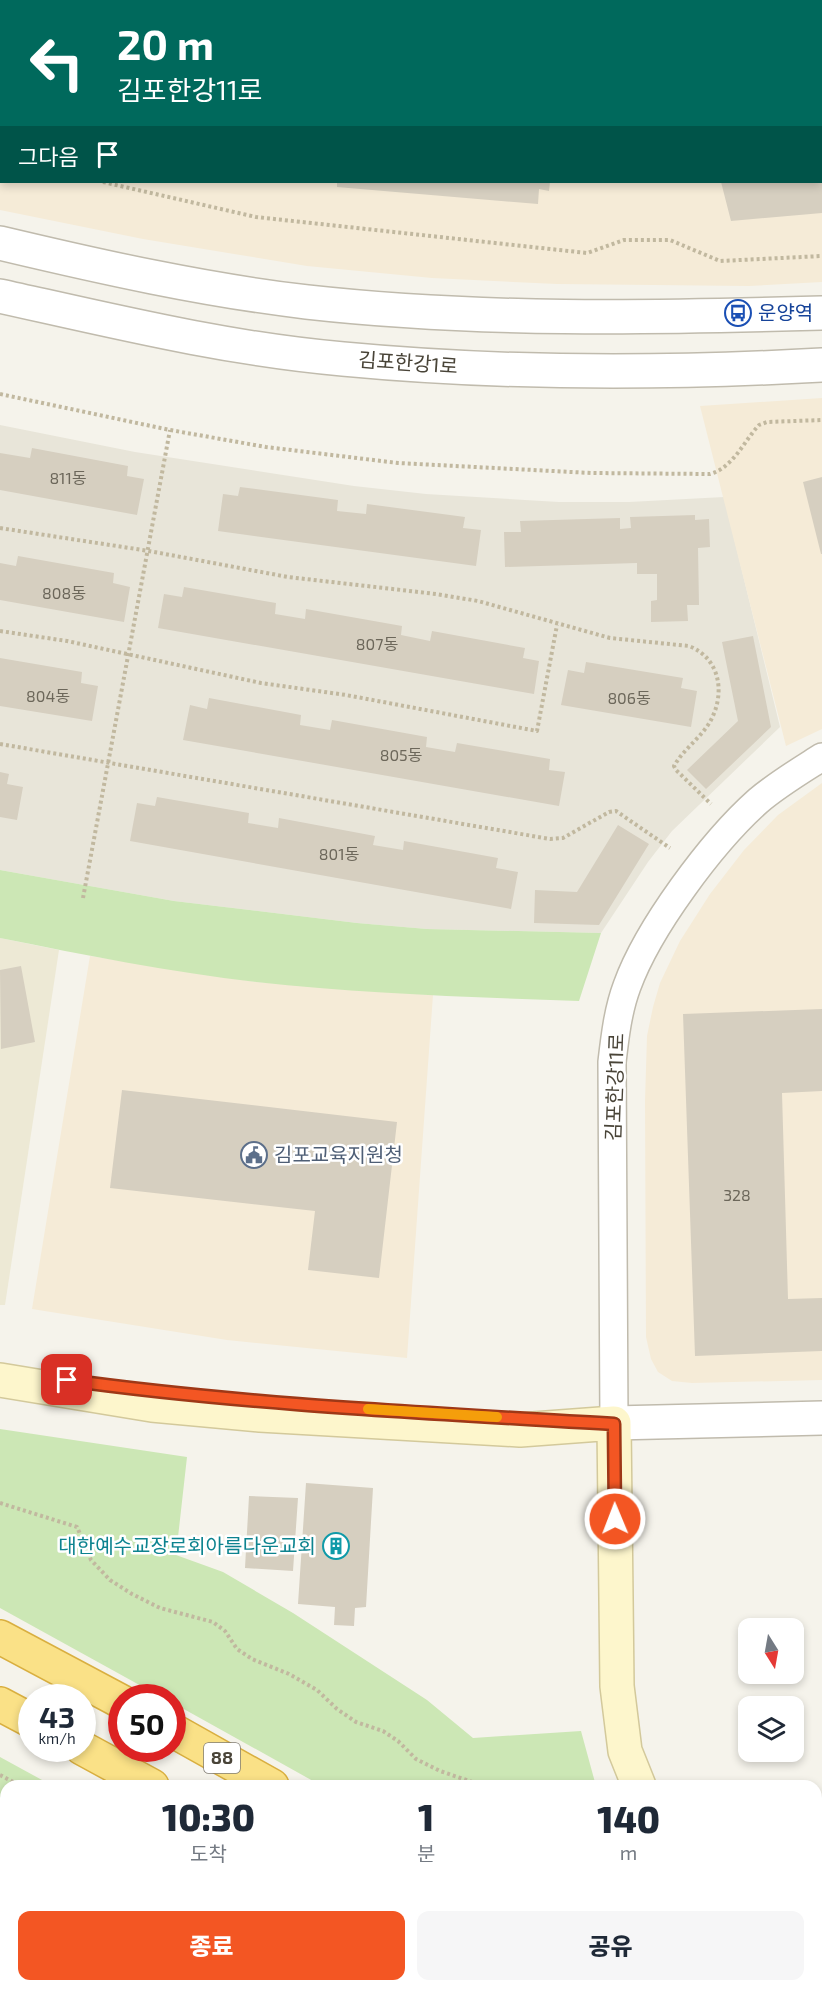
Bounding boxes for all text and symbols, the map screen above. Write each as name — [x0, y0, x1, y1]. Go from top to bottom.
text: 20 m — [117, 18, 214, 68]
icon: left — [18, 24, 96, 102]
text: 김포한강11로 — [117, 73, 263, 105]
icon: arrive — [91, 138, 124, 171]
text: 그다음 — [18, 143, 79, 169]
bus stop icon: 운양역 — [723, 298, 753, 328]
place label: 운양역 — [758, 300, 813, 324]
street label: 김포한강1로 — [357, 347, 459, 377]
house number: 811동 — [49, 468, 87, 487]
house number: 808동 — [42, 583, 86, 602]
house number: 807동 — [356, 634, 398, 653]
house number: 804동 — [26, 686, 70, 705]
house number: 806동 — [607, 688, 651, 707]
house number: 805동 — [380, 745, 423, 764]
house number: 801동 — [319, 844, 360, 863]
street label: 김포한강11로 — [600, 1033, 628, 1141]
public building icon: 김포교육지원청 — [239, 1140, 269, 1170]
place label: 김포교육지원청 — [274, 1142, 403, 1166]
house number: 328 — [723, 1185, 751, 1204]
pin — [41, 1354, 92, 1405]
icon: arrive — [50, 1363, 83, 1396]
position arrow — [583, 1487, 647, 1551]
building icon: 대한예수교장로회아름다운교회 — [321, 1531, 351, 1561]
place label: 대한예수교장로회아름다운교회 — [58, 1533, 316, 1557]
north arrow — [738, 1618, 804, 1684]
map controls — [738, 1618, 804, 1762]
speed limit sign: 50 — [108, 1684, 186, 1762]
button: layers — [738, 1696, 804, 1762]
text: 43 — [39, 1698, 75, 1734]
text: km/h — [38, 1729, 76, 1747]
road number: 88 — [204, 1743, 240, 1773]
text: 10:30 — [162, 1795, 255, 1838]
text: 1 — [418, 1795, 434, 1838]
text: 140 — [597, 1797, 660, 1840]
text: m — [620, 1840, 637, 1864]
text: 도착 — [190, 1841, 227, 1865]
text: 분 — [417, 1841, 435, 1865]
button: 종료 — [18, 1911, 405, 1980]
button: 공유 — [417, 1911, 804, 1980]

